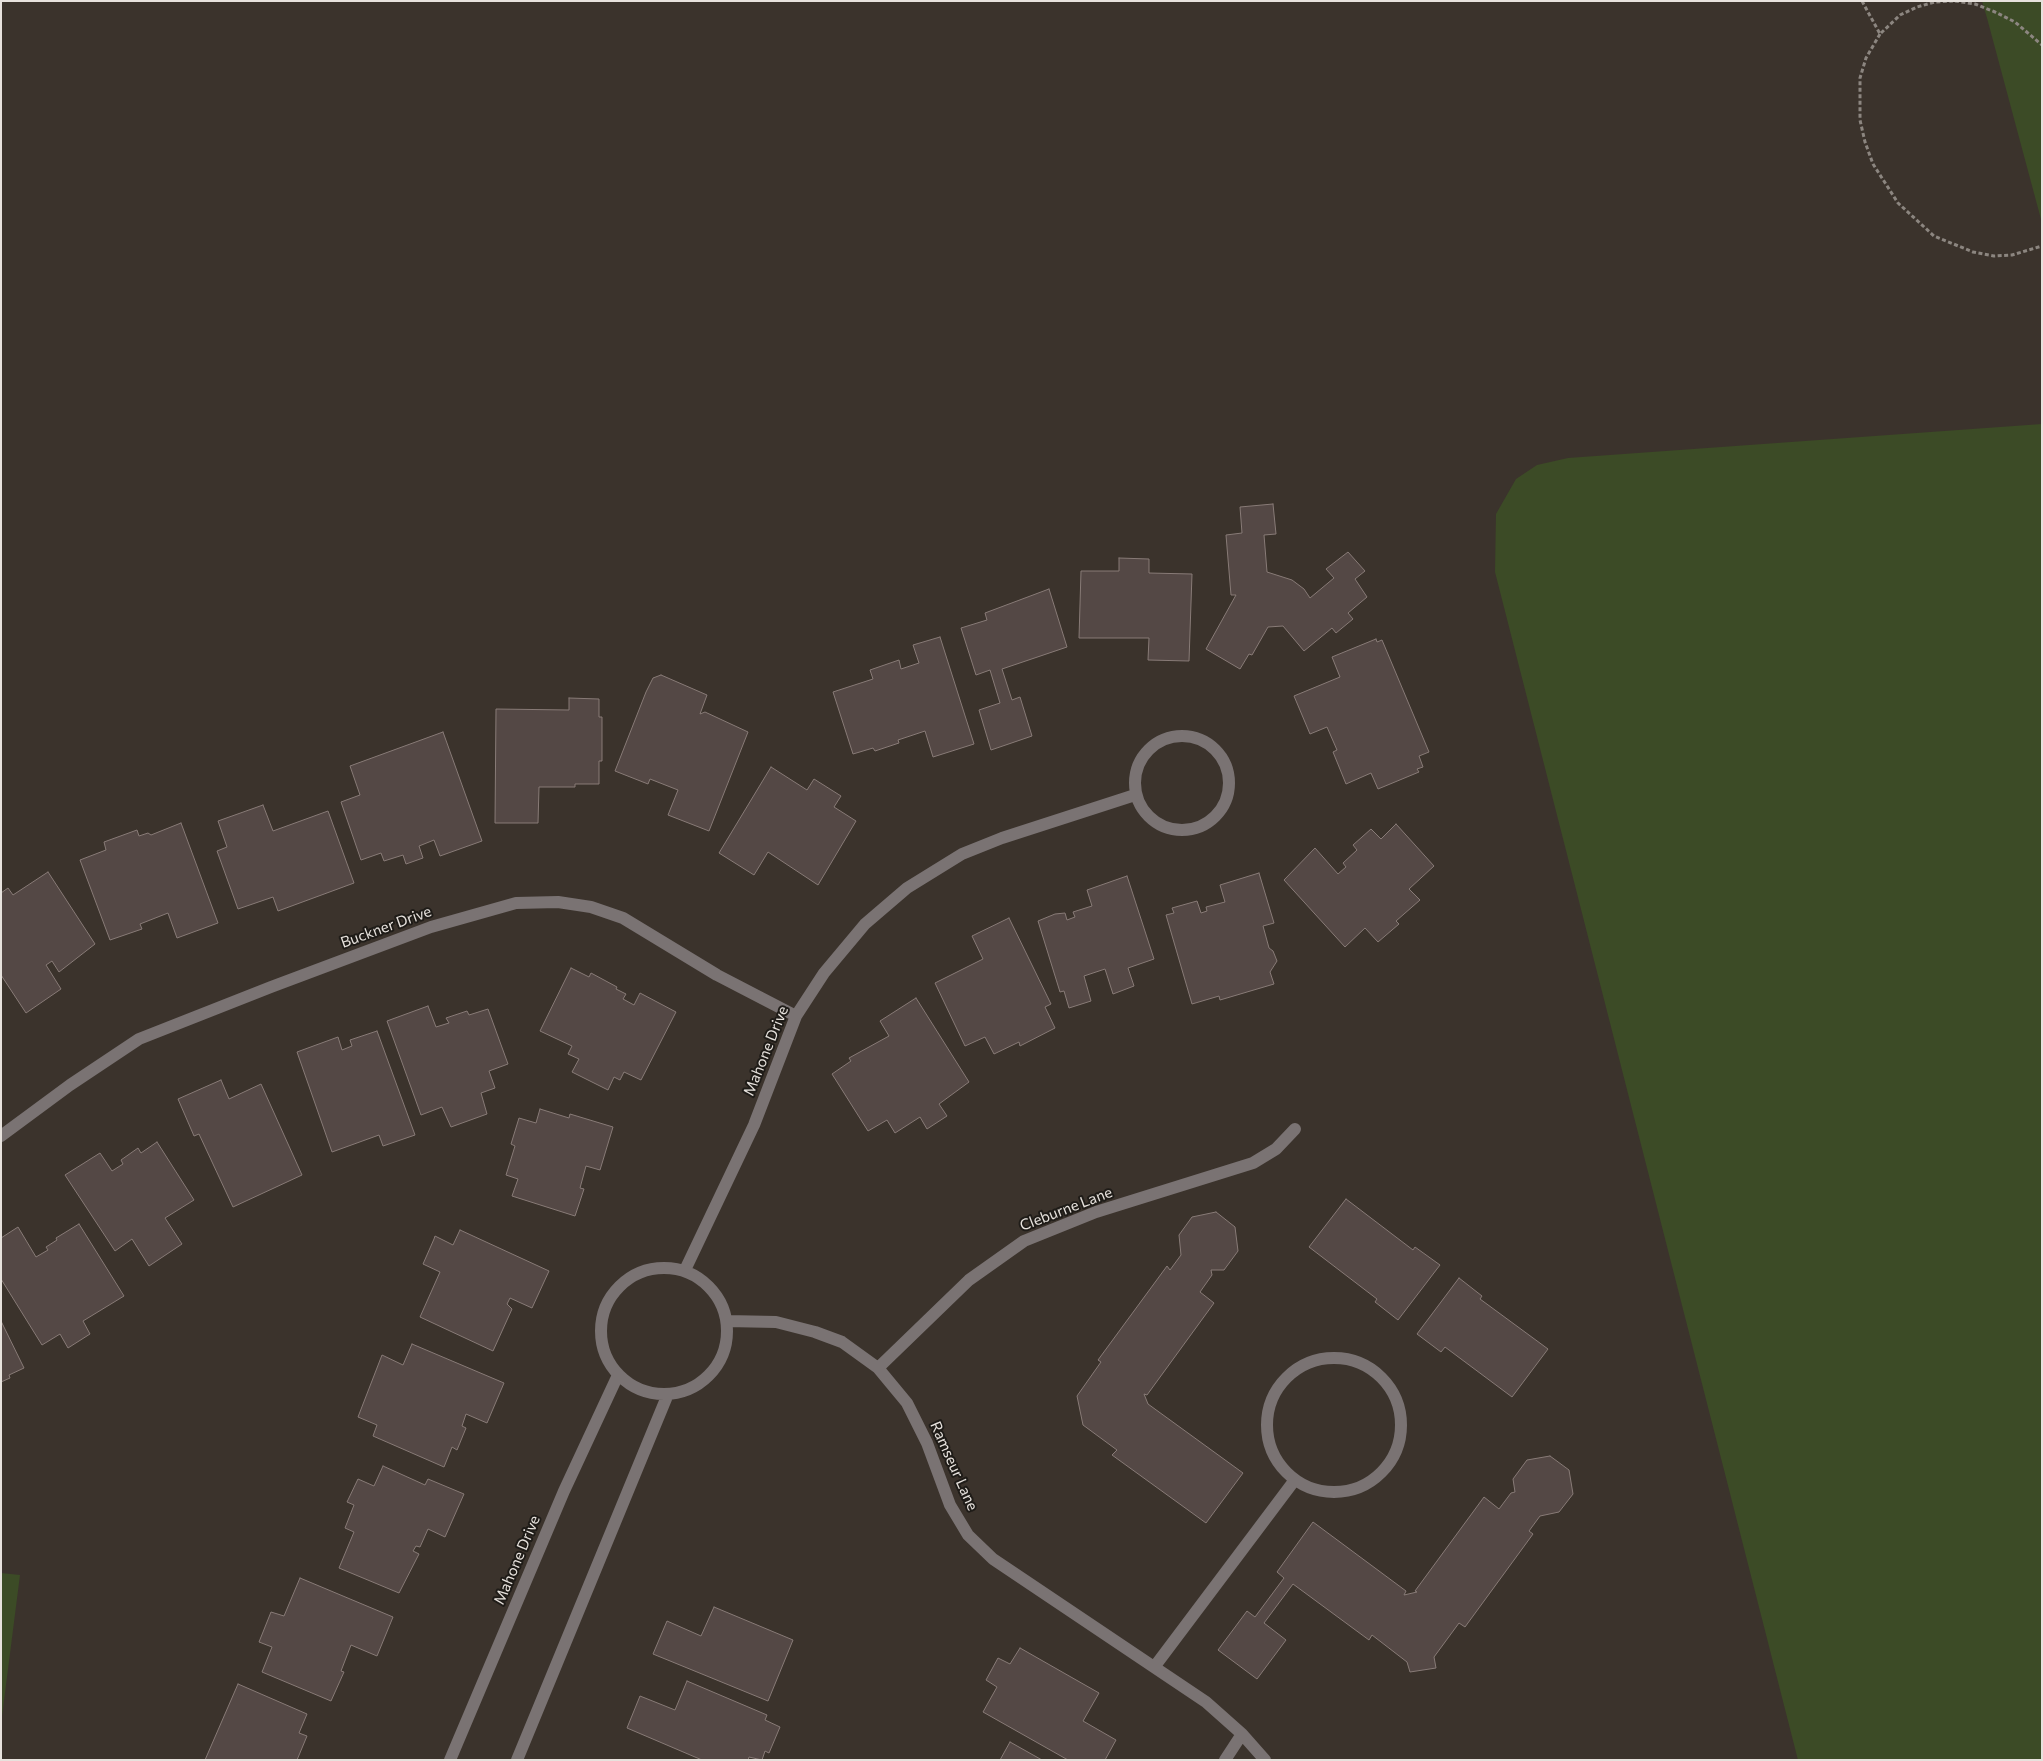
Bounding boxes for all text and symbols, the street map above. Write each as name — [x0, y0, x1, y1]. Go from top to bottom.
street label: Buckner Drive — [338, 902, 434, 952]
street label: Mahone Drive — [740, 1003, 792, 1099]
street label: Cleburne Lane — [1017, 1183, 1115, 1235]
street label: Ramseur Lane — [926, 1419, 982, 1513]
street label: Mahone Drive — [490, 1513, 544, 1607]

